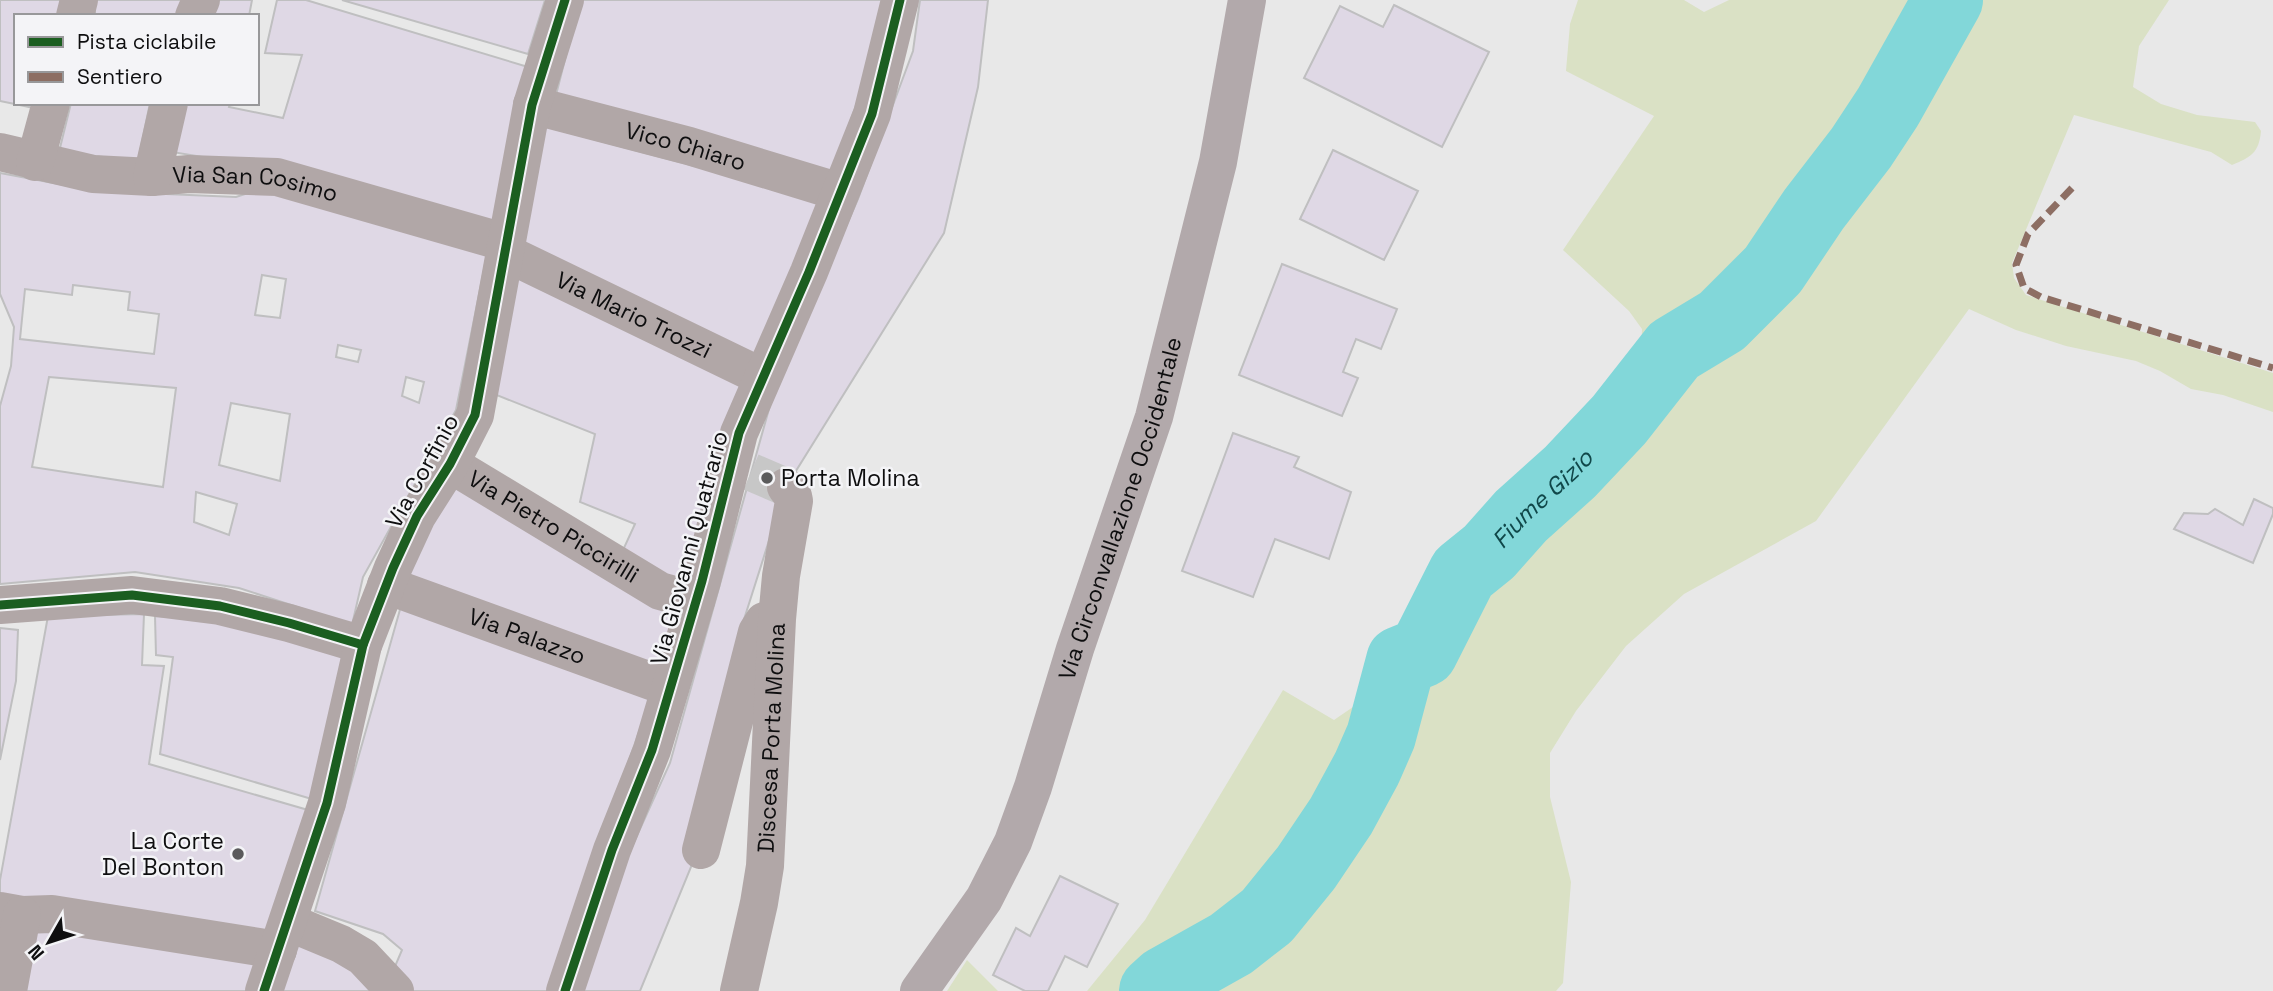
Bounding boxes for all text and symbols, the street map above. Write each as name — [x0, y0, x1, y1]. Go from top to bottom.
legend — [14, 14, 259, 105]
text: Pista ciclabile — [77, 28, 216, 55]
text: Sentiero — [77, 63, 163, 90]
street label: Vico Chiaro — [622, 115, 750, 177]
street label: Via San Cosimo — [171, 159, 341, 209]
street label: Via Mario Trozzi — [551, 264, 717, 365]
street label: Via Circonvallazione Occidentale — [1051, 334, 1188, 684]
street label: Via Corfinio — [378, 409, 466, 533]
street label: Via Giovanni Quatrario — [643, 428, 735, 668]
water label: Fiume Gizio — [1485, 441, 1600, 554]
street label: Via Pietro Piccirilli — [463, 463, 645, 590]
place label: Porta Molina — [781, 463, 920, 493]
marker: Porta Molina — [759, 470, 775, 486]
street label: Via Palazzo — [464, 601, 590, 671]
street label: Discesa Porta Molina — [751, 622, 792, 854]
place label: La Corte Del Bonton — [102, 826, 224, 882]
marker: La Corte Del Bonton — [230, 846, 246, 862]
north arrow — [14, 907, 84, 977]
text: N — [22, 940, 50, 965]

